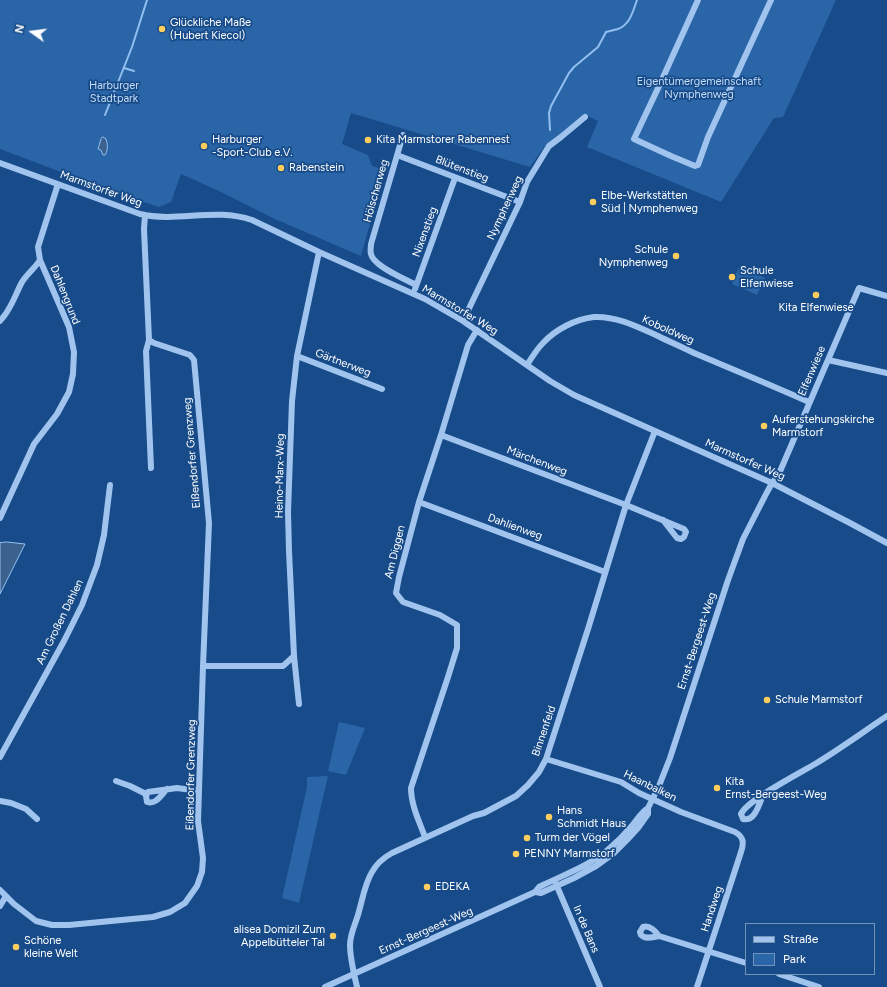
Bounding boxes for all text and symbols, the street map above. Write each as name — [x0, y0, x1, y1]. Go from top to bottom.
north arrow — [12, 12, 52, 52]
place label: Glückliche Maße (Hubert Kiecol) — [170, 16, 251, 42]
text: N — [13, 23, 27, 35]
marker: Glückliche Maße (Hubert Kiecol) — [157, 24, 167, 34]
park label: Eigentümergemeinschaft Nymphenweg — [637, 75, 761, 101]
park label: Harburger Stadtpark — [89, 79, 139, 105]
place label: Harburger -Sport-Club e.V. — [212, 133, 293, 159]
place label: Kita Marmstorer Rabennest — [376, 133, 510, 147]
marker: Kita Marmstorer Rabennest — [363, 135, 373, 145]
marker: Harburger -Sport-Club e.V. — [199, 141, 209, 151]
street label: Blütenstieg — [434, 153, 490, 185]
street label: Hölscherweg — [361, 158, 391, 224]
place label: Rabenstein — [289, 161, 344, 175]
marker: Rabenstein — [276, 163, 286, 173]
street label: Marmstorfer Weg — [58, 168, 144, 210]
street label: Nymphenweg — [484, 174, 526, 242]
place label: Elbe-Werkstätten Süd | Nymphenweg — [601, 189, 698, 215]
marker: Elbe-Werkstätten Süd | Nymphenweg — [588, 197, 598, 207]
street label: Nixenstieg — [410, 205, 440, 259]
place label: Schule Nymphenweg — [599, 243, 668, 269]
marker: Schule Nymphenweg — [671, 251, 681, 261]
street label: Dahlengrund — [47, 263, 83, 327]
place label: Schule Elfenwiese — [740, 264, 793, 290]
marker: Schule Elfenwiese — [727, 272, 737, 282]
street label: Marmstorfer Weg — [420, 282, 500, 338]
marker: Kita Elfenwiese — [811, 290, 821, 300]
place label: Kita Elfenwiese — [778, 301, 854, 315]
street label: Koboldweg — [640, 313, 696, 347]
street label: Elfenwiese — [796, 344, 828, 398]
street label: Gärtnerweg — [313, 346, 373, 380]
street label: Eißendorfer Grenzweg — [181, 397, 203, 509]
place label: Auferstehungskirche Marmstorf — [772, 413, 874, 439]
marker: Auferstehungskirche Marmstorf — [759, 421, 769, 431]
street label: Heino-Marx-Weg — [273, 433, 287, 519]
street label: Marmstorfer Weg — [703, 436, 787, 484]
street label: Märchenweg — [505, 443, 569, 479]
street label: Dahlienweg — [486, 511, 544, 543]
street label: Am Diggen — [382, 524, 408, 580]
street label: Am Großen Dahlen — [34, 577, 86, 667]
street label: Ernst-Bergeest-Weg — [675, 591, 719, 691]
place label: Schule Marmstorf — [775, 693, 863, 707]
marker: Schule Marmstorf — [762, 695, 772, 705]
street label: Binnenfeld — [529, 704, 559, 758]
street label: Eißendorfer Grenzweg — [183, 719, 199, 831]
street label: Haanbalken — [621, 767, 679, 805]
place label: Kita Ernst-Bergeest-Weg — [725, 775, 827, 801]
marker: Kita Ernst-Bergeest-Weg — [712, 783, 722, 793]
place label: Hans Schmidt Haus — [557, 804, 626, 830]
marker: Hans Schmidt Haus — [544, 812, 554, 822]
place label: Turm der Vögel — [535, 831, 610, 845]
marker: Turm der Vögel — [522, 833, 532, 843]
place label: PENNY Marmstorf — [524, 847, 615, 861]
marker: PENNY Marmstorf — [511, 849, 521, 859]
place label: EDEKA — [435, 880, 470, 894]
marker: EDEKA — [422, 882, 432, 892]
street label: Handweg — [698, 884, 726, 934]
street label: In de Bans — [570, 903, 602, 955]
street label: Ernst-Bergeest-Weg — [377, 904, 475, 958]
place label: alisea Domizil Zum Appelbütteler Tal — [233, 923, 325, 949]
legend — [745, 923, 875, 975]
marker: alisea Domizil Zum Appelbütteler Tal — [328, 931, 338, 941]
text: Straße — [783, 932, 818, 946]
place label: Schöne kleine Welt — [24, 934, 78, 960]
marker: Schöne kleine Welt — [11, 942, 21, 952]
text: Park — [783, 952, 806, 966]

